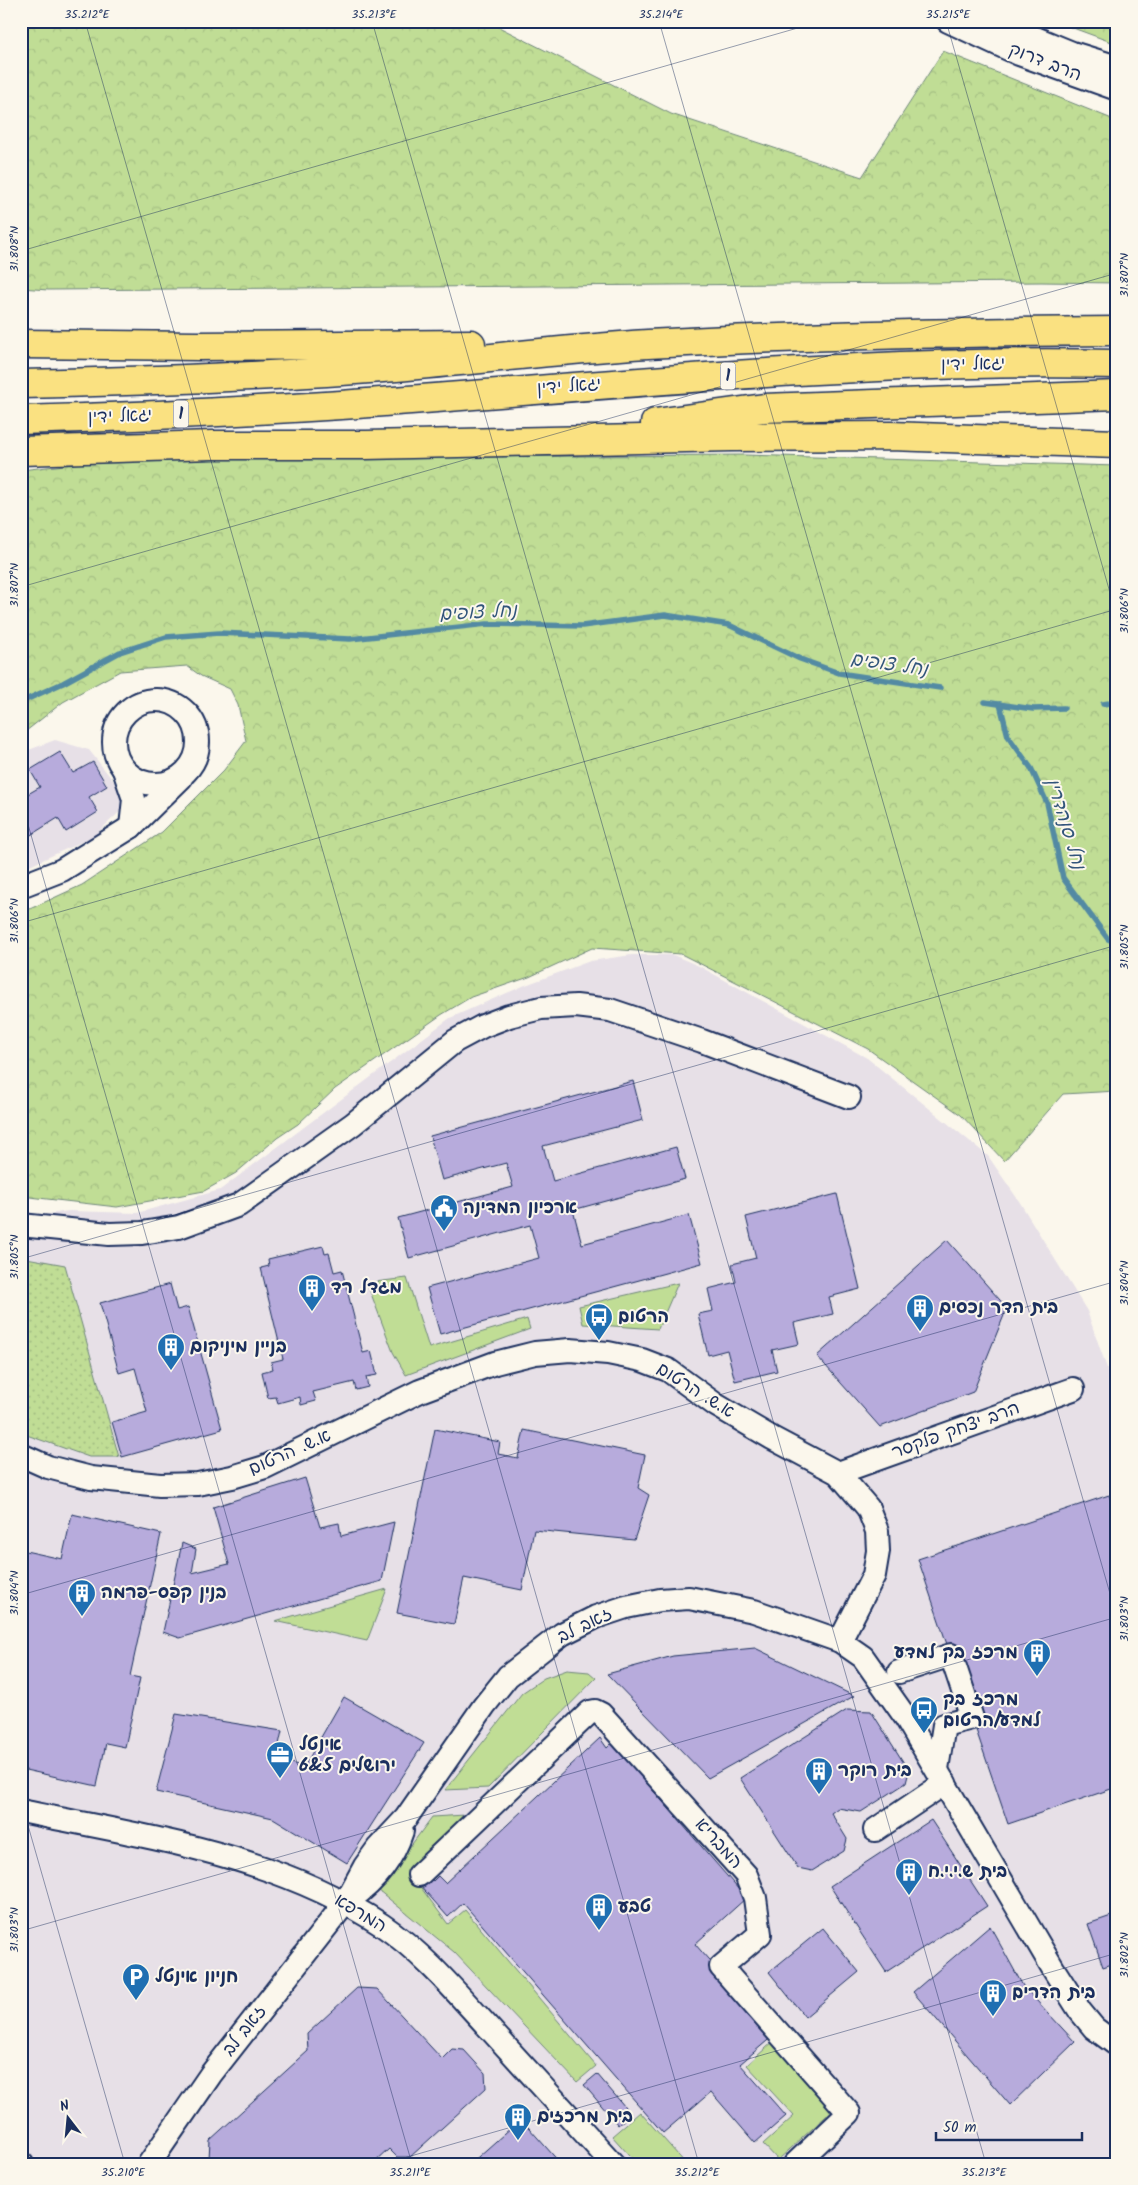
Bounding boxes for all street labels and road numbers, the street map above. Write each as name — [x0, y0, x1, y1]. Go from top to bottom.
street label: הרב דרוק — [1004, 36, 1086, 90]
street label: יגאל ידין — [941, 350, 1005, 380]
road number: 1 — [720, 362, 736, 390]
street label: יגאל ידין — [536, 370, 602, 404]
road number: 1 — [174, 400, 188, 428]
street label: יגאל ידין — [87, 401, 153, 433]
street label: א.ש. הרטום — [650, 1355, 740, 1427]
street label: הרב יצחק פלקסר — [888, 1394, 1024, 1468]
street label: א.ש. הרטום — [244, 1422, 336, 1484]
street label: זאב לב — [552, 1600, 618, 1652]
street label: המבריא — [687, 1812, 749, 1876]
street label: המרפא — [328, 1887, 392, 1941]
street label: זאב לב — [216, 1999, 274, 2063]

